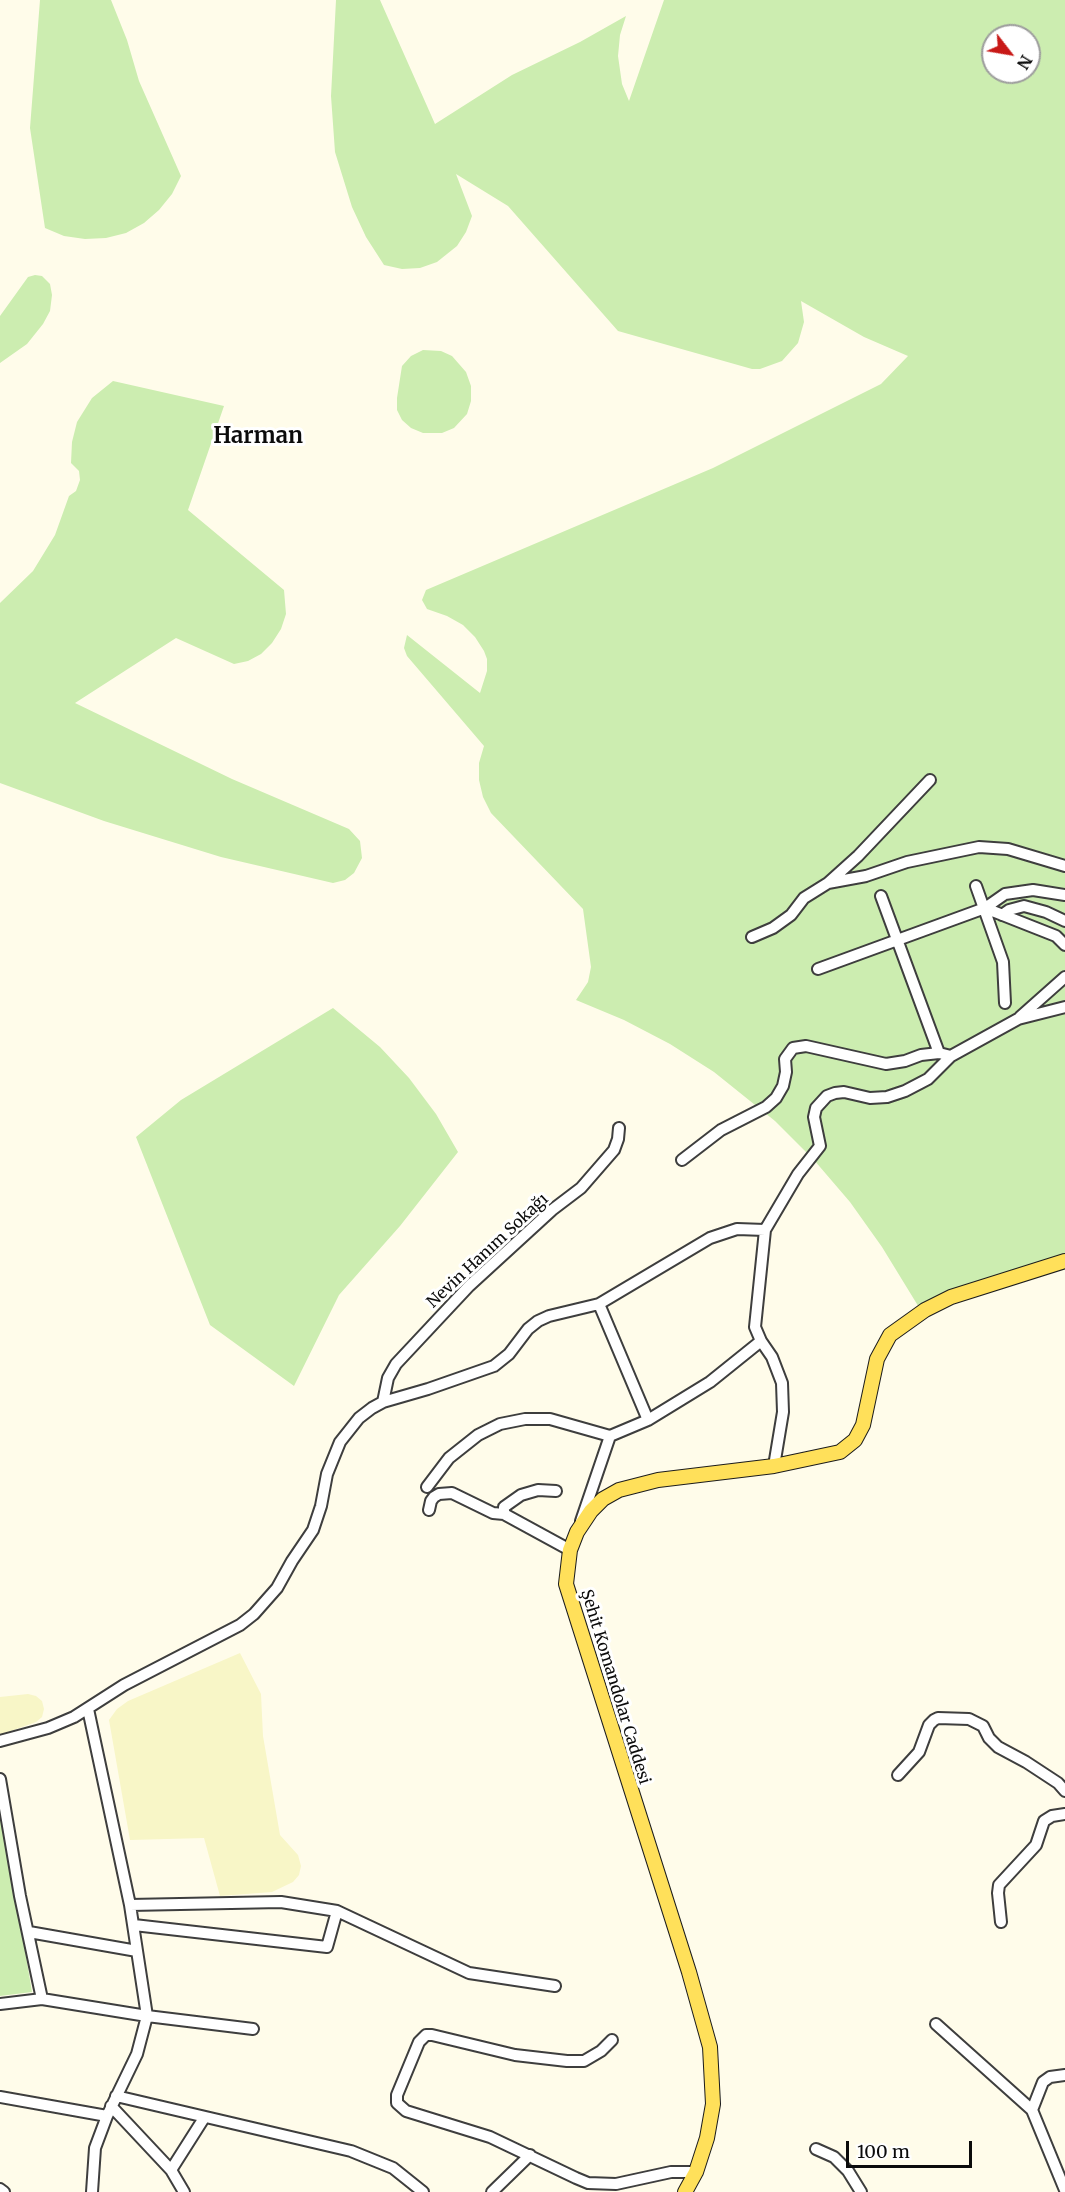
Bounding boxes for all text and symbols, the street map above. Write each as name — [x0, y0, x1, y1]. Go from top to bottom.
north arrow — [981, 24, 1041, 84]
text: N — [1013, 52, 1037, 73]
district label: Harman — [213, 424, 303, 450]
street label: Nevin Hanım Sokağı — [423, 1190, 553, 1312]
street label: Şehit Komandolar Caddesi — [576, 1587, 654, 1787]
scale bar — [849, 2129, 975, 2167]
text: 100 m — [857, 2140, 910, 2163]

